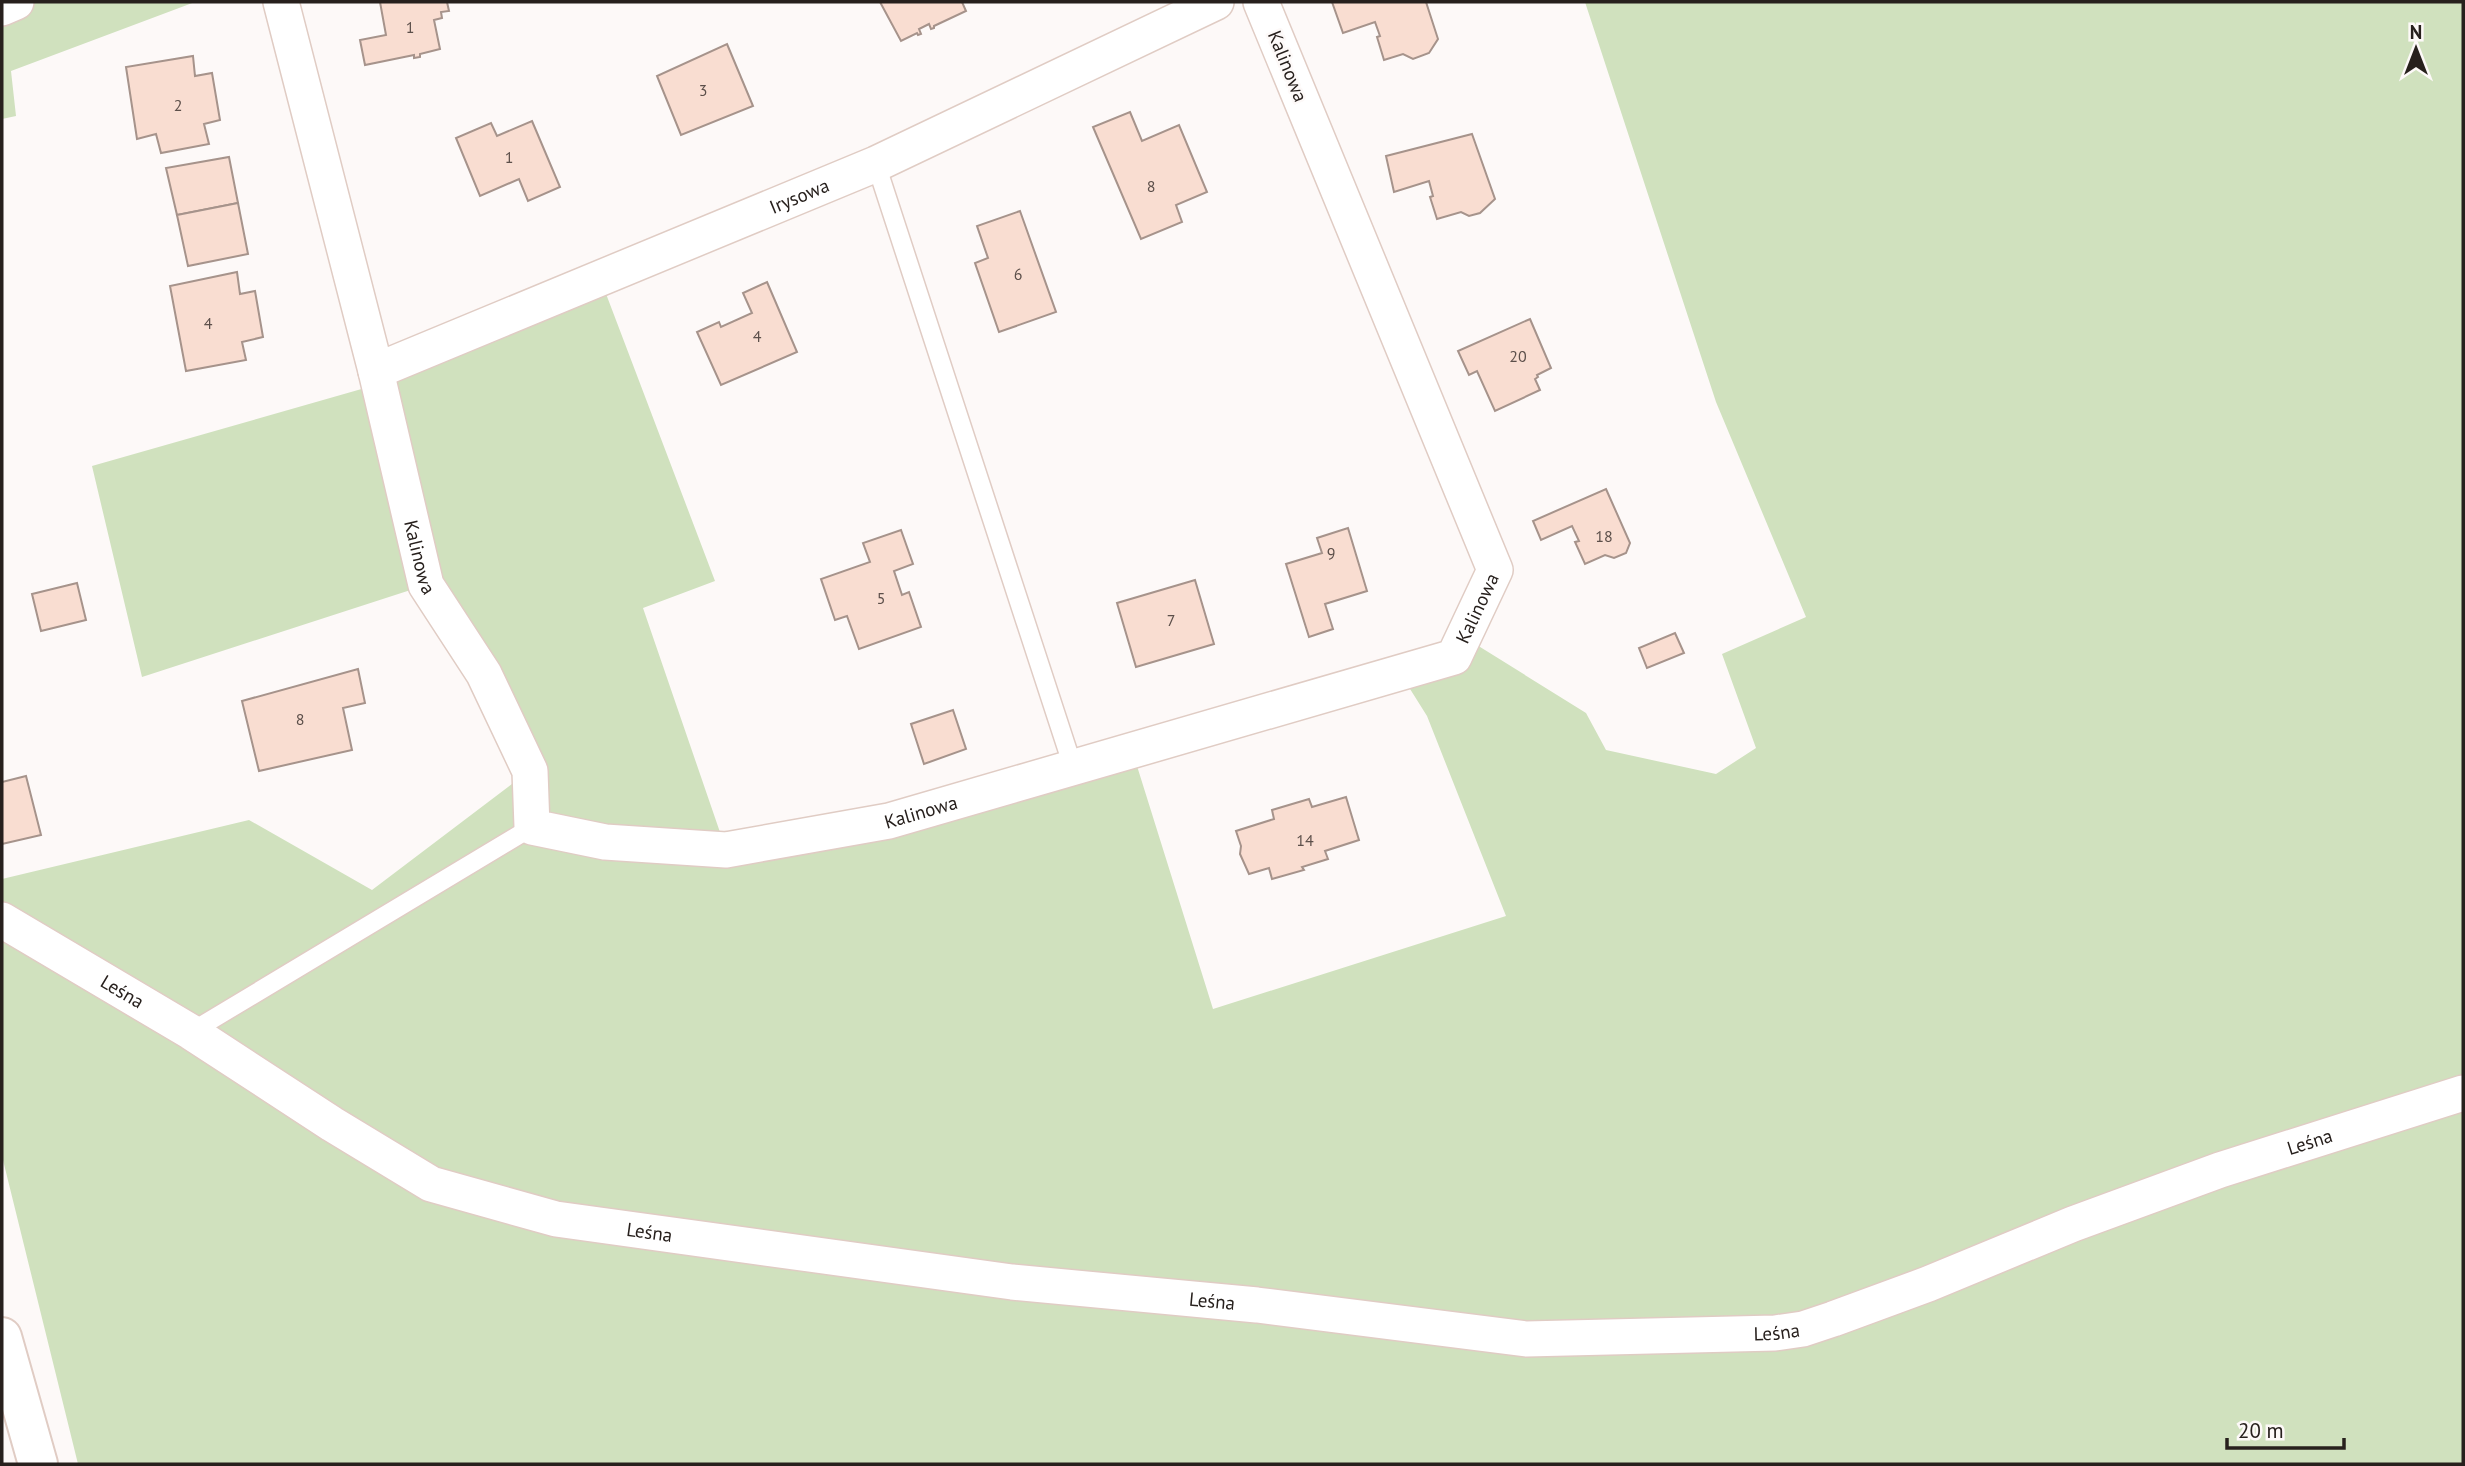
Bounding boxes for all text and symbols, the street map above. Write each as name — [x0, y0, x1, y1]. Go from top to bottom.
north arrow — [2381, 14, 2451, 84]
house number: 1 — [406, 17, 414, 37]
text: N — [2410, 20, 2422, 44]
street label: Kalinowa — [1263, 27, 1313, 105]
house number: 3 — [699, 80, 707, 100]
house number: 2 — [174, 95, 182, 115]
house number: 1 — [505, 147, 513, 167]
street label: Irysowa — [766, 173, 833, 219]
house number: 8 — [1147, 176, 1155, 196]
house number: 6 — [1014, 264, 1022, 284]
house number: 4 — [204, 313, 213, 333]
house number: 4 — [753, 326, 762, 346]
house number: 20 — [1509, 346, 1527, 366]
street label: Kalinowa — [399, 518, 441, 599]
house number: 18 — [1595, 526, 1613, 546]
house number: 9 — [1327, 543, 1335, 563]
street label: Kalinowa — [1450, 569, 1504, 647]
house number: 5 — [877, 588, 885, 608]
house number: 7 — [1167, 610, 1175, 630]
house number: 8 — [296, 709, 304, 729]
street label: Kalinowa — [882, 790, 960, 834]
house number: 14 — [1296, 830, 1314, 850]
street label: Leśna — [96, 969, 148, 1013]
street label: Leśna — [2284, 1123, 2335, 1160]
street label: Leśna — [625, 1217, 674, 1247]
street label: Leśna — [1188, 1287, 1236, 1315]
street label: Leśna — [1753, 1318, 1801, 1346]
scale bar — [2227, 1406, 2344, 1450]
text: 20 m — [2238, 1417, 2284, 1444]

